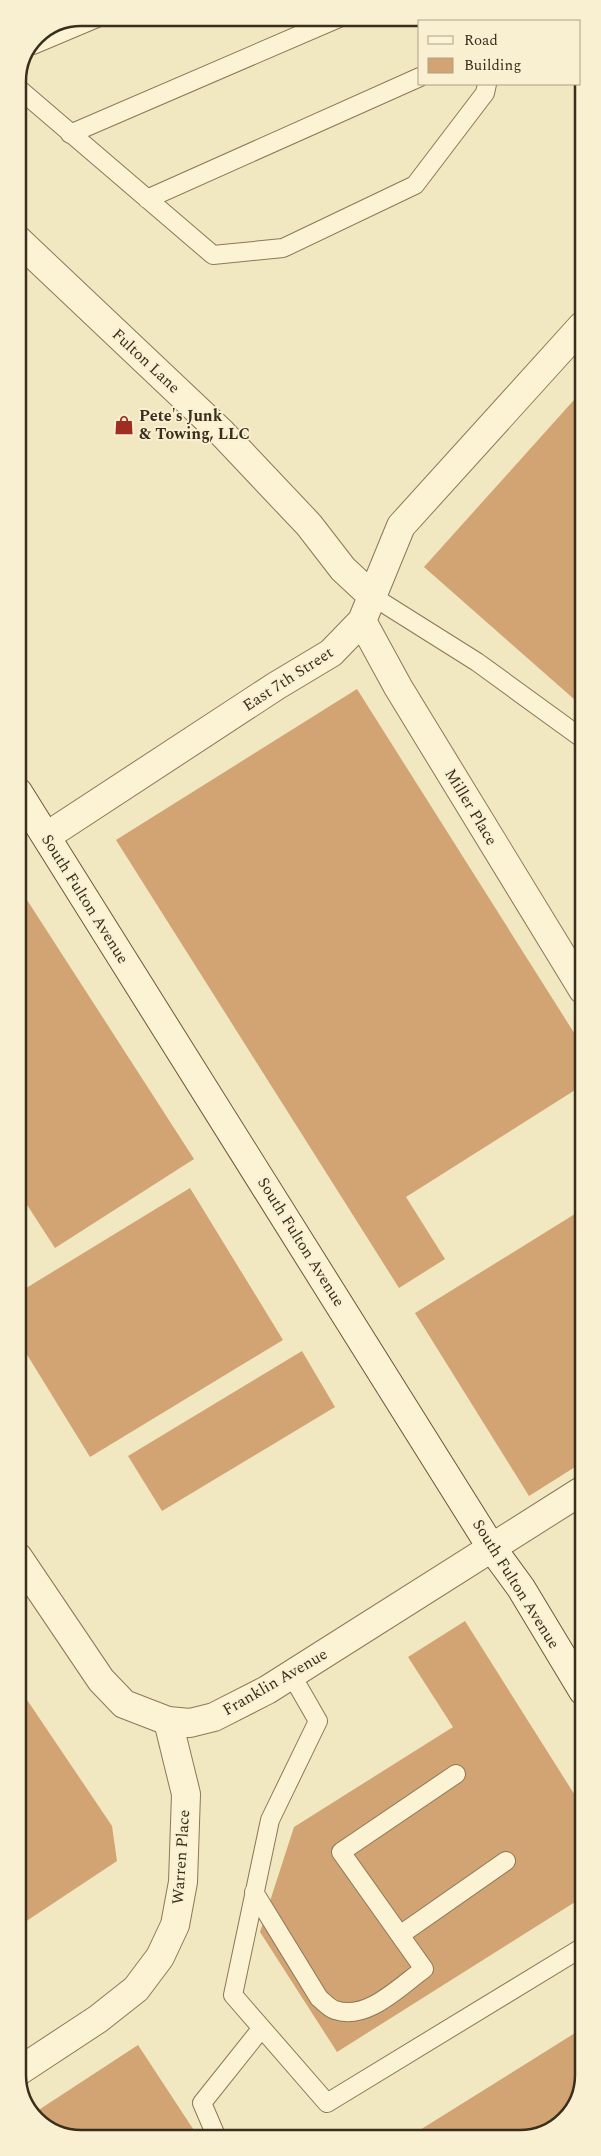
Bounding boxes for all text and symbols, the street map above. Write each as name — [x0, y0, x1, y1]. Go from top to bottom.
legend — [418, 20, 581, 85]
text: Road — [464, 29, 498, 52]
text: Building — [464, 54, 521, 77]
street label: Fulton Lane — [106, 323, 186, 399]
place label: Pete's Junk & Towing, LLC — [139, 404, 250, 446]
shop icon: Pete's Junk & Towing, LLC — [113, 414, 135, 436]
street label: East 7th Street — [238, 641, 338, 717]
street label: Miller Place — [439, 764, 503, 850]
street label: South Fulton Avenue — [35, 829, 135, 969]
street label: South Fulton Avenue — [251, 1172, 351, 1312]
street label: South Fulton Avenue — [466, 1514, 566, 1654]
street label: Franklin Avenue — [218, 1642, 332, 1722]
street label: Warren Place — [166, 1809, 196, 1905]

